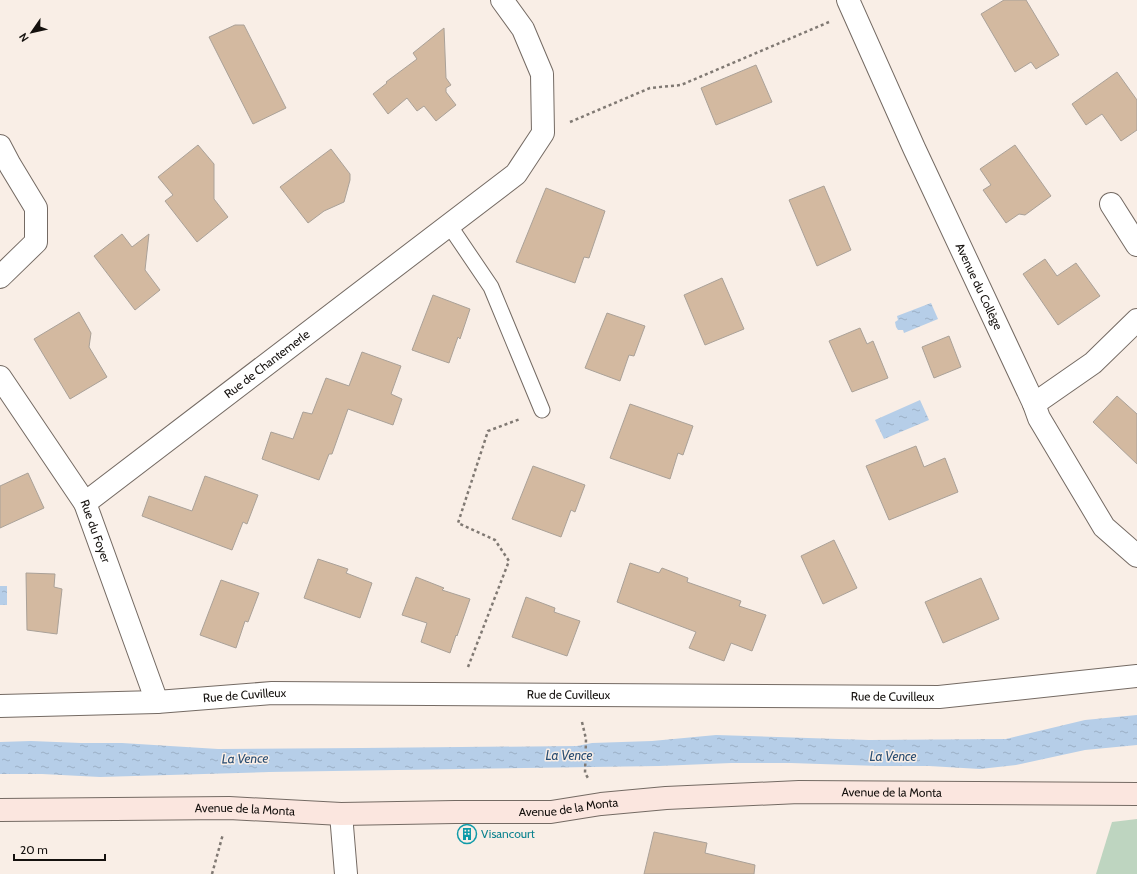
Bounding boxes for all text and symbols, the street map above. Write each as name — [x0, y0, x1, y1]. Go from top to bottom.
north arrow — [12, 12, 52, 52]
text: N — [16, 30, 32, 45]
street label: Avenue du Collège — [953, 240, 1006, 332]
street label: Rue de Chantemerle — [221, 326, 312, 401]
street label: Rue du Foyer — [77, 497, 114, 565]
street label: Rue de Cuvilleux — [202, 685, 287, 705]
street label: Rue de Cuvilleux — [527, 687, 611, 702]
street label: Rue de Cuvilleux — [851, 688, 935, 704]
water label: La Vence — [546, 747, 592, 763]
water label: La Vence — [870, 748, 916, 764]
water label: La Vence — [221, 750, 269, 766]
street label: Avenue de la Monta — [842, 784, 942, 800]
street label: Avenue de la Monta — [519, 794, 619, 819]
street label: Avenue de la Monta — [195, 800, 296, 819]
building icon: Visancourt — [456, 823, 478, 845]
place label: Visancourt — [481, 826, 535, 841]
scale bar — [14, 836, 105, 862]
text: 20 m — [20, 842, 48, 857]

